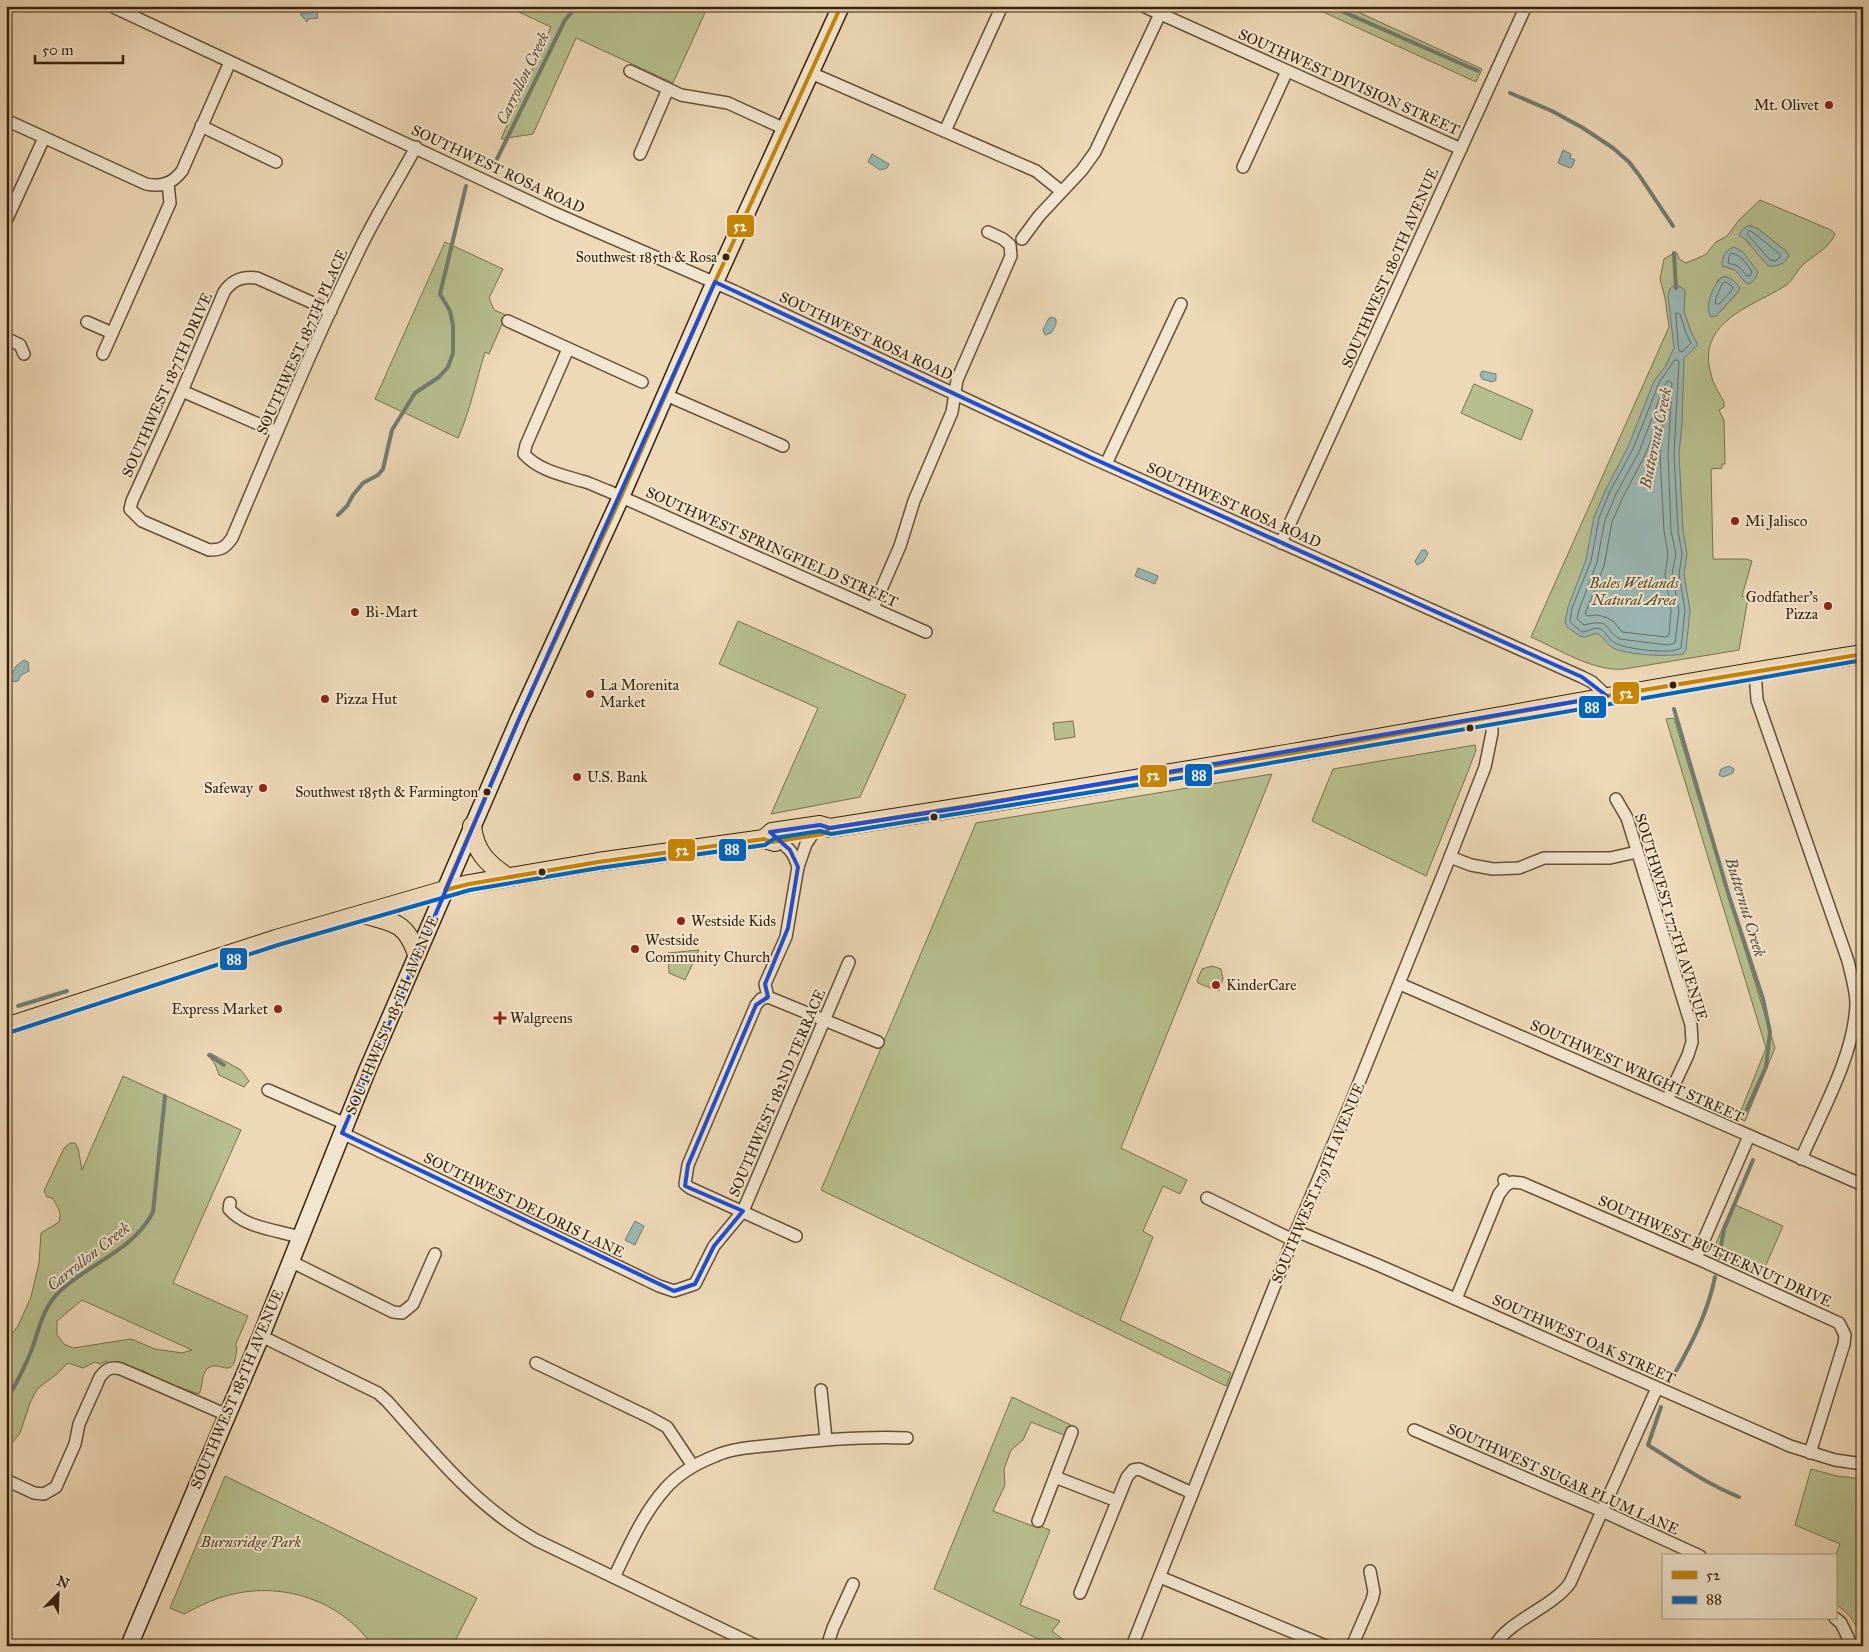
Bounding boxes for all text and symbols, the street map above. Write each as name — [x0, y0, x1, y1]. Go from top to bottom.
street label: SOUTHWEST DIVISION STREET — [1236, 25, 1462, 139]
water label: Carrollon Creek — [492, 29, 553, 127]
scale bar — [35, 32, 122, 64]
text: 50 m — [42, 41, 74, 59]
place label: Mt. Olivet — [1754, 96, 1820, 114]
marker: Mt. Olivet — [1823, 99, 1835, 111]
street label: SOUTHWEST ROSA ROAD — [408, 121, 588, 217]
street label: SOUTHWEST 180TH AVENUE — [1338, 165, 1442, 371]
line badge: 52 — [726, 214, 755, 238]
text: 52 — [733, 218, 748, 235]
street label: SOUTHWEST 187TH PLACE — [253, 246, 351, 438]
place label: Southwest 185th & Rosa — [576, 249, 717, 266]
marker: Southwest 185th & Rosa — [721, 252, 731, 262]
street label: SOUTHWEST ROSA ROAD — [776, 288, 956, 384]
street label: SOUTHWEST 187TH DRIVE — [118, 290, 216, 480]
water label: Butternut Creek — [1635, 386, 1675, 491]
street label: SOUTHWEST ROSA ROAD — [1144, 458, 1324, 552]
street label: SOUTHWEST SPRINGFIELD STREET — [643, 483, 901, 611]
place label: Mi Jalisco — [1745, 512, 1808, 531]
marker: Mi Jalisco — [1729, 515, 1741, 527]
park label: Bales Wetlands Natural Area — [1588, 574, 1679, 609]
place label: Godfather's Pizza — [1746, 588, 1819, 623]
marker: Godfather's Pizza — [1822, 600, 1834, 612]
place label: Bi-Mart — [365, 603, 419, 621]
marker: Bi-Mart — [349, 606, 361, 618]
place label: La Morenita Market — [600, 676, 680, 711]
unlabelled marker — [1668, 680, 1678, 690]
line badge: 52 — [1612, 681, 1640, 705]
text: 52 — [1619, 685, 1634, 702]
marker: La Morenita Market — [584, 688, 596, 700]
place label: Pizza Hut — [335, 690, 398, 708]
marker: Pizza Hut — [319, 693, 331, 705]
line badge: 88 — [1578, 695, 1607, 719]
text: 88 — [1585, 699, 1599, 716]
unlabelled marker — [1465, 723, 1475, 733]
line badge: 88 — [1184, 763, 1213, 787]
line badge: 52 — [1139, 764, 1168, 788]
text: 52 — [1146, 767, 1161, 784]
text: 88 — [1192, 767, 1206, 784]
place label: U.S. Bank — [587, 768, 648, 786]
marker: U.S. Bank — [571, 771, 583, 783]
place label: Safeway — [204, 779, 254, 797]
marker: Safeway — [257, 782, 269, 794]
place label: Southwest 185th & Farmington — [295, 784, 478, 801]
marker: Southwest 185th & Farmington — [482, 787, 492, 797]
street label: SOUTHWEST 177TH AVENUE — [1631, 811, 1711, 1023]
unlabelled marker — [929, 812, 939, 822]
line badge: 52 — [667, 838, 696, 862]
line badge: 88 — [718, 838, 747, 862]
text: 88 — [725, 841, 739, 858]
text: 52 — [675, 842, 690, 859]
water label: Butternut Creek — [1721, 854, 1770, 959]
unlabelled marker — [537, 867, 547, 877]
street label: SOUTHWEST 185TH AVENUE — [342, 912, 442, 1117]
place label: Westside Kids — [691, 912, 776, 930]
marker: Westside Kids — [675, 915, 687, 927]
place label: Westside Community Church — [645, 931, 771, 966]
marker: Westside Community Church — [629, 943, 641, 955]
line badge: 88 — [219, 947, 248, 971]
text: 88 — [227, 951, 241, 968]
place label: KinderCare — [1226, 976, 1297, 994]
marker: KinderCare — [1210, 979, 1222, 991]
street label: SOUTHWEST 182ND TERRACE — [725, 986, 829, 1200]
place label: Express Market — [171, 1000, 269, 1018]
marker: Express Market — [272, 1003, 284, 1015]
place label: Walgreens — [510, 1009, 573, 1027]
marker: Walgreens — [494, 1012, 506, 1024]
street label: SOUTHWEST WRIGHT STREET — [1527, 1016, 1747, 1126]
street label: SOUTHWEST 179TH AVENUE — [1268, 1080, 1369, 1286]
street label: SOUTHWEST DELORIS LANE — [421, 1149, 627, 1262]
street label: SOUTHWEST BUTTERNUT DRIVE — [1595, 1191, 1835, 1311]
water label: Carrollon Creek — [43, 1218, 134, 1295]
street label: SOUTHWEST 185TH AVENUE — [187, 1286, 287, 1491]
street label: SOUTHWEST OAK STREET — [1490, 1290, 1678, 1388]
street label: SOUTHWEST SUGAR PLUM LANE — [1444, 1419, 1682, 1539]
park label: Burnsridge Park — [200, 1533, 302, 1551]
legend — [1662, 1554, 1836, 1620]
text: 52 — [1706, 1566, 1721, 1584]
north arrow — [32, 1570, 82, 1620]
text: N — [54, 1572, 72, 1593]
text: 88 — [1706, 1590, 1722, 1608]

